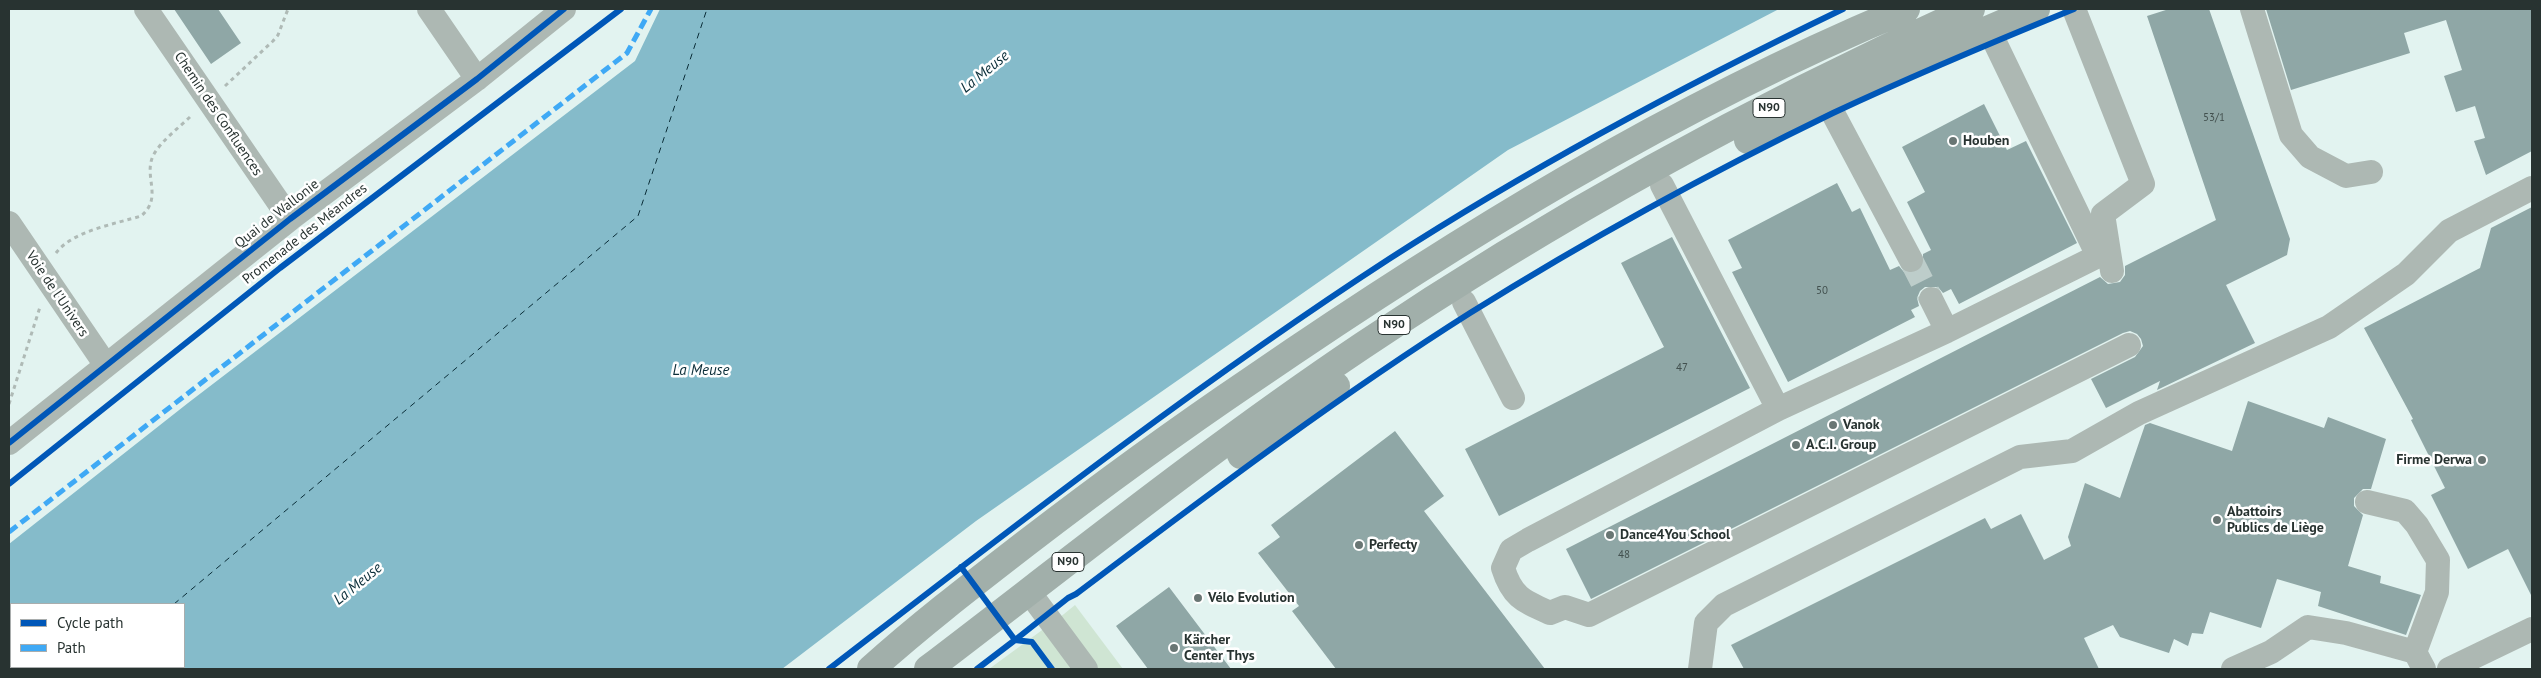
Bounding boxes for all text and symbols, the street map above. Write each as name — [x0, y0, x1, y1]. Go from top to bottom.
water label: La Meuse — [957, 47, 1013, 97]
street label: Chemin des Confluences — [170, 49, 266, 179]
road number: N90 — [1753, 99, 1785, 118]
house number: 53/1 — [2203, 111, 2225, 125]
place label: Houben — [1963, 133, 2009, 149]
marker: Houben — [1947, 135, 1959, 147]
street label: Quai de Wallonie — [232, 176, 322, 252]
street label: Promenade des Méandres — [239, 180, 371, 288]
street label: Voie de l'Univers — [22, 248, 92, 340]
house number: 50 — [1816, 284, 1828, 298]
road number: N90 — [1378, 316, 1410, 334]
house number: 47 — [1676, 361, 1688, 375]
water label: La Meuse — [672, 362, 730, 380]
place label: Vanok — [1843, 417, 1880, 433]
marker: Vanok — [1827, 419, 1839, 431]
place label: A.C.I. Group — [1806, 437, 1876, 453]
marker: A.C.I. Group — [1790, 439, 1802, 451]
place label: Firme Derwa — [2396, 452, 2472, 468]
marker: Firme Derwa — [2476, 454, 2488, 466]
place label: Abattoirs Publics de Liège — [2227, 504, 2324, 536]
marker: Abattoirs Publics de Liège — [2211, 514, 2223, 526]
place label: Dance4You School — [1620, 527, 1730, 543]
marker: Dance4You School — [1604, 529, 1616, 541]
place label: Perfecty — [1369, 537, 1417, 553]
marker: Perfecty — [1353, 539, 1365, 551]
house number: 48 — [1618, 548, 1630, 562]
road number: N90 — [1052, 552, 1084, 572]
water label: La Meuse — [330, 559, 386, 609]
place label: Vélo Evolution — [1208, 590, 1295, 606]
marker: Vélo Evolution — [1192, 592, 1204, 604]
legend — [10, 603, 185, 668]
text: Cycle path — [57, 613, 123, 632]
place label: Kärcher Center Thys — [1184, 632, 1255, 664]
text: Path — [57, 638, 86, 657]
marker: Kärcher Center Thys — [1168, 642, 1180, 654]

